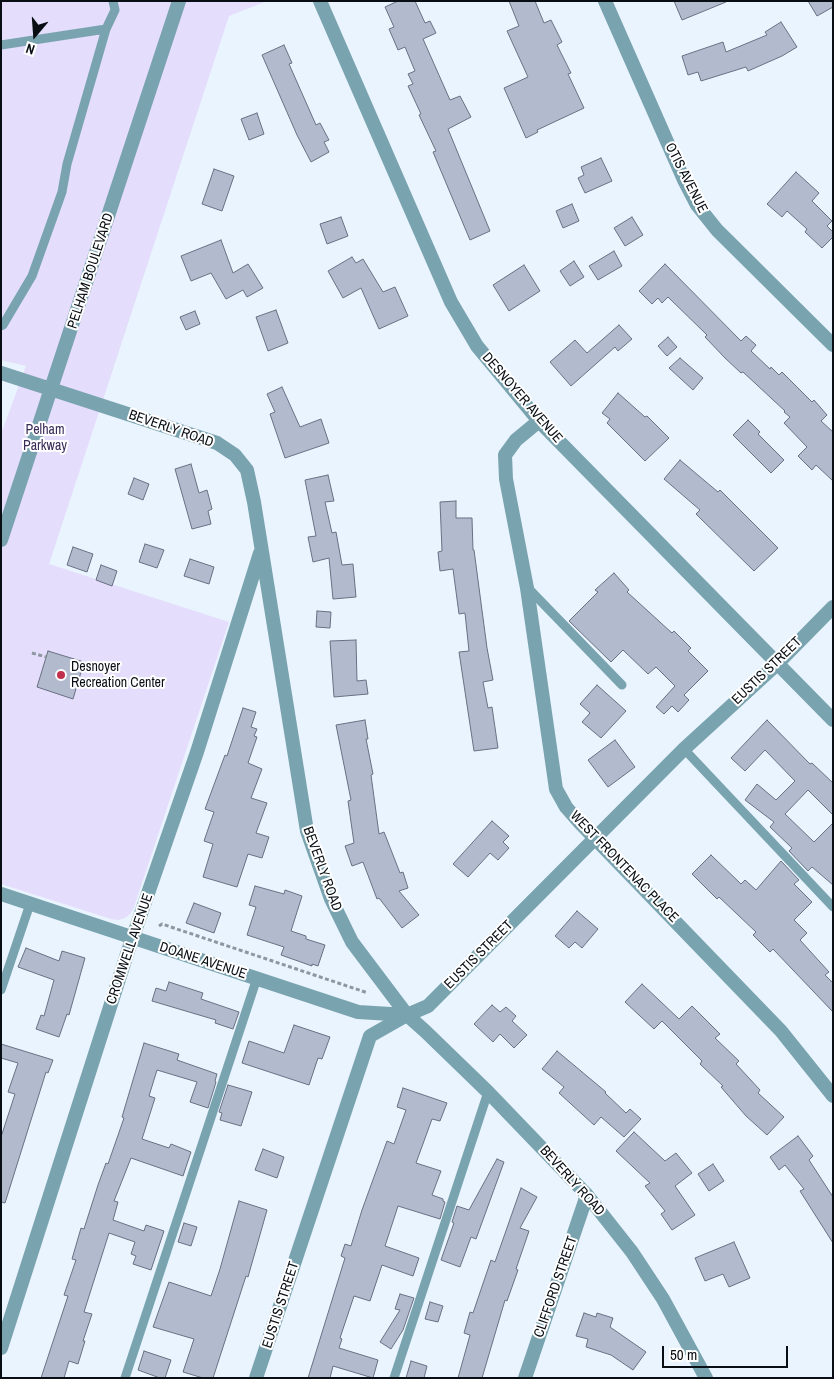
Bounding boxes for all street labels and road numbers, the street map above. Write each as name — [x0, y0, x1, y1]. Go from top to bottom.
street label: OTIS AVENUE — [661, 140, 711, 216]
street label: PELHAM BOULEVARD — [64, 211, 118, 331]
street label: DESNOYER AVENUE — [478, 349, 566, 447]
street label: BEVERLY ROAD — [126, 407, 216, 451]
street label: EUSTIS STREET — [729, 634, 805, 708]
street label: WEST FRONTENAC PLACE — [566, 808, 682, 926]
street label: BEVERLY ROAD — [299, 825, 345, 913]
street label: CROMWELL AVENUE — [103, 891, 157, 1007]
street label: EUSTIS STREET — [441, 917, 517, 993]
street label: DOANE AVENUE — [157, 939, 249, 983]
street label: BEVERLY ROAD — [536, 1143, 608, 1219]
street label: CLIFFORD STREET — [531, 1234, 581, 1340]
street label: EUSTIS STREET — [259, 1260, 303, 1350]

